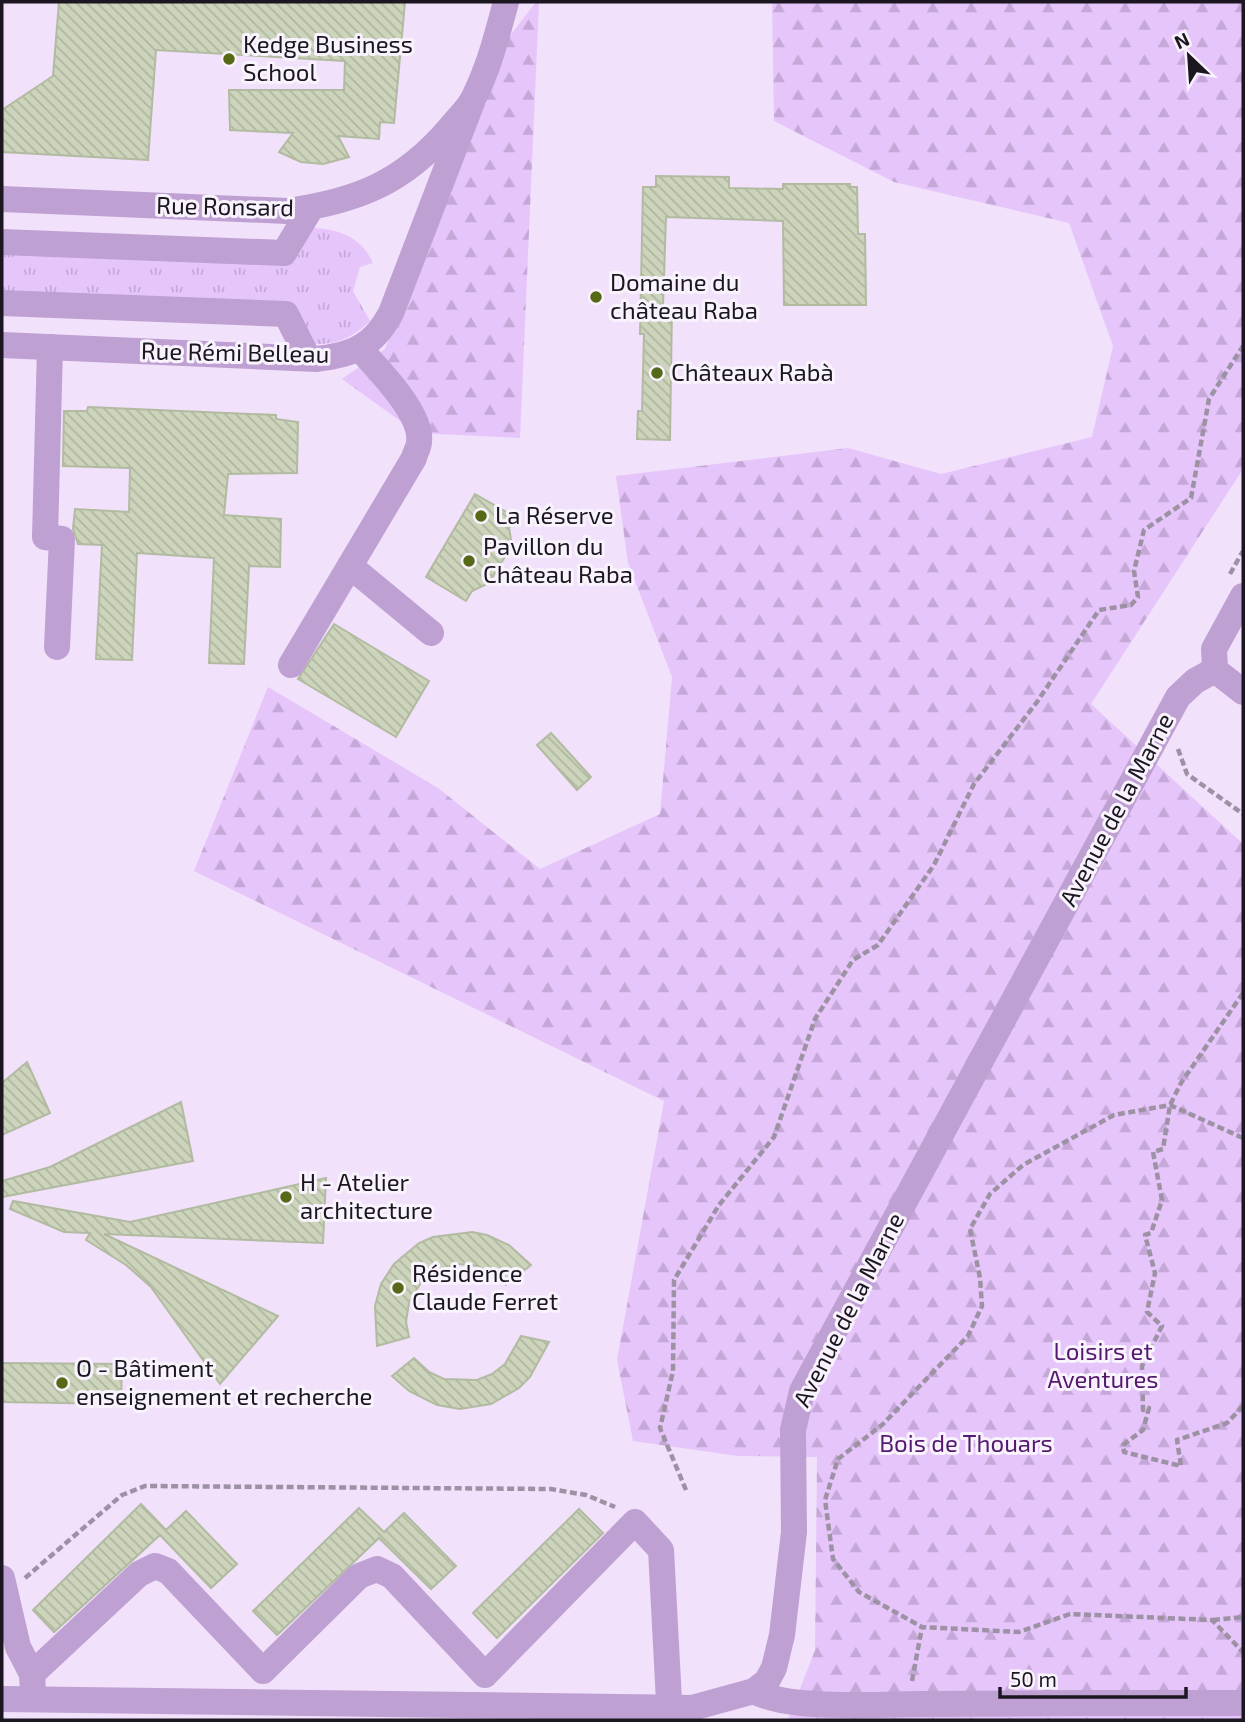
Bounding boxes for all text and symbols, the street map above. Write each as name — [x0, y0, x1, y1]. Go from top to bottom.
north arrow — [1154, 21, 1224, 91]
text: N — [1171, 27, 1193, 53]
place label: Kedge Business School — [243, 29, 413, 86]
marker: Kedge Business School — [221, 51, 237, 67]
street label: Rue Ronsard — [156, 190, 294, 221]
place label: Domaine du château Raba — [610, 267, 758, 324]
marker: Domaine du château Raba — [588, 289, 604, 305]
street label: Rue Rémi Belleau — [141, 335, 329, 368]
place label: Châteaux Rabà — [671, 357, 834, 386]
marker: Châteaux Rabà — [649, 365, 665, 381]
place label: La Réserve — [495, 500, 614, 529]
marker: La Réserve — [473, 508, 489, 524]
place label: Pavillon du Château Raba — [483, 531, 633, 588]
marker: Pavillon du Château Raba — [461, 553, 477, 569]
street label: Avenue de la Marne — [1053, 708, 1179, 911]
place label: H - Atelier architecture — [300, 1167, 433, 1224]
marker: H - Atelier architecture — [278, 1189, 294, 1205]
street label: Avenue de la Marne — [786, 1207, 909, 1411]
place label: Résidence Claude Ferret — [412, 1258, 558, 1315]
marker: Résidence Claude Ferret — [390, 1280, 406, 1296]
park label: Loisirs et Aventures — [1047, 1336, 1159, 1393]
place label: O - Bâtiment enseignement et recherche — [76, 1353, 372, 1410]
marker: O - Bâtiment enseignement et recherche — [54, 1375, 70, 1391]
park label: Bois de Thouars — [879, 1428, 1053, 1457]
scale bar — [1000, 1656, 1186, 1700]
text: 50 m — [1010, 1666, 1057, 1691]

